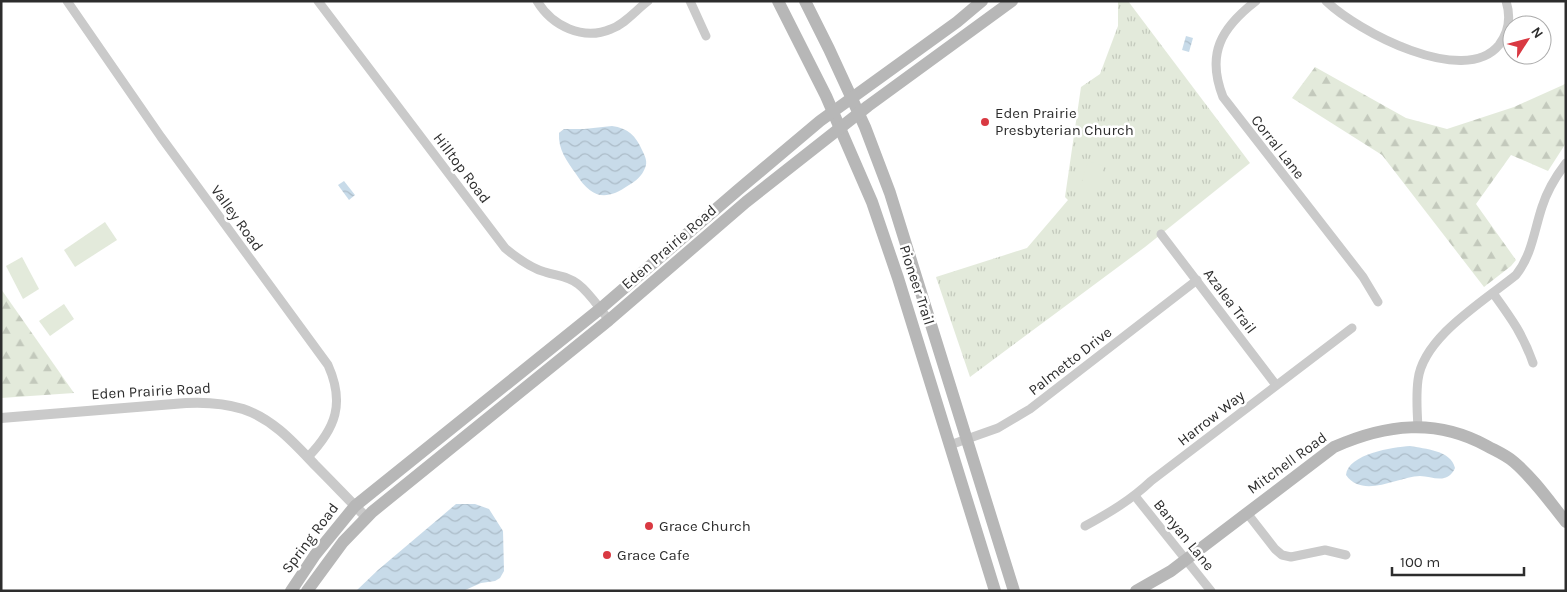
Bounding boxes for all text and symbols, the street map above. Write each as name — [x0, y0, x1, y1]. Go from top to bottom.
north arrow — [1502, 15, 1552, 65]
text: N — [1527, 24, 1547, 42]
place label: Eden Prairie Presbyterian Church — [995, 104, 1134, 139]
street label: Corral Lane — [1247, 111, 1309, 183]
marker: Eden Prairie Presbyterian Church — [979, 116, 991, 128]
street label: Hilltop Road — [430, 129, 494, 207]
street label: Valley Road — [207, 181, 267, 255]
street label: Eden Prairie Road — [618, 201, 720, 293]
street label: Pioneer Trail — [896, 243, 938, 327]
street label: Azalea Trail — [1200, 265, 1260, 337]
street label: Palmetto Drive — [1025, 323, 1115, 399]
street label: Eden Prairie Road — [91, 379, 211, 403]
street label: Harrow Way — [1174, 386, 1248, 450]
street label: Mitchell Road — [1244, 428, 1330, 498]
street label: Banyan Lane — [1150, 496, 1218, 574]
street label: Spring Road — [278, 499, 342, 577]
place label: Grace Church — [659, 517, 751, 535]
marker: Grace Church — [643, 520, 655, 532]
scale bar — [1392, 544, 1524, 576]
place label: Grace Cafe — [617, 546, 690, 564]
marker: Grace Cafe — [601, 549, 613, 561]
text: 100 m — [1400, 553, 1440, 571]

